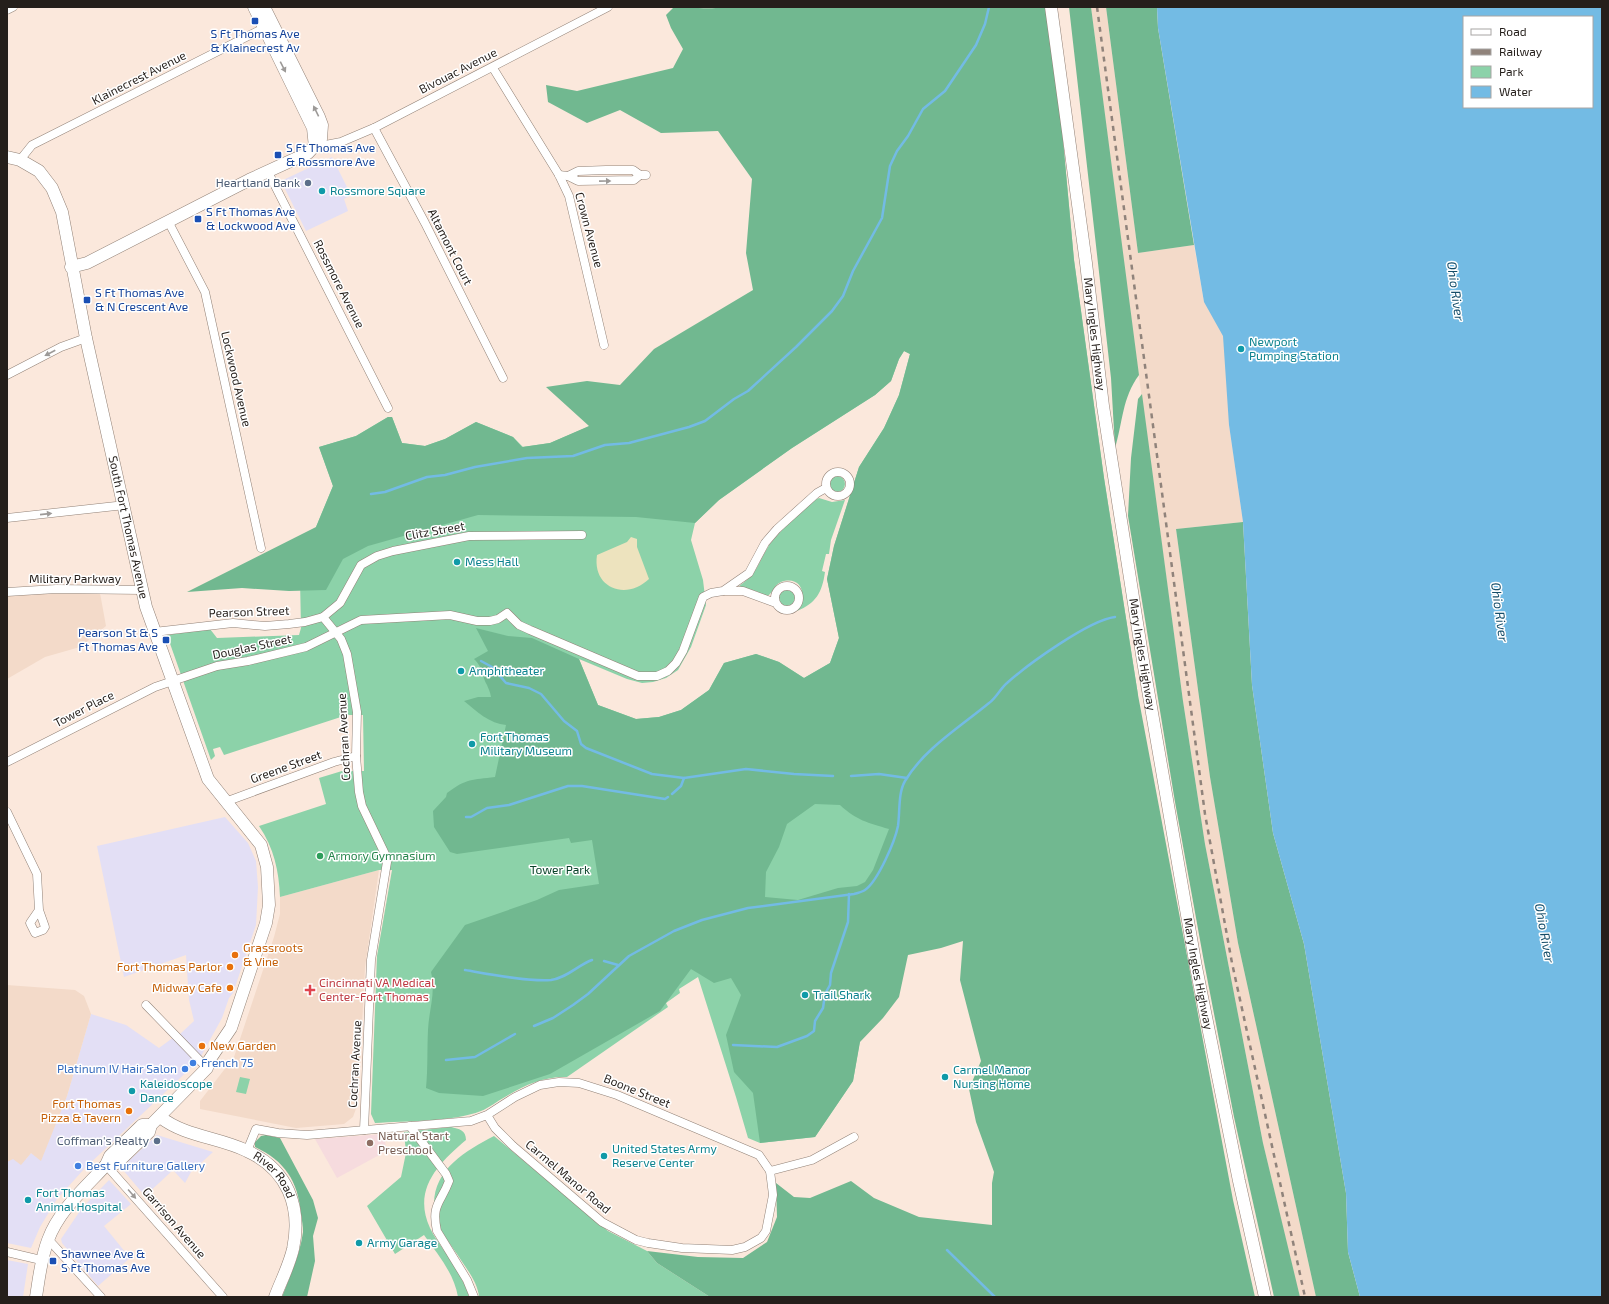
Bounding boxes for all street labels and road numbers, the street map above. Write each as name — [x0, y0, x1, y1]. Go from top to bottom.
street label: Bivouac Avenue — [416, 44, 499, 96]
street label: Klainecrest Avenue — [89, 47, 188, 107]
street label: Crown Avenue — [573, 190, 607, 269]
street label: Altamont Court — [426, 206, 476, 287]
street label: Rossmore Avenue — [312, 237, 368, 330]
street label: Mary Ingles Highway — [1082, 277, 1109, 392]
street label: Lockwood Avenue — [219, 330, 255, 428]
street label: South Fort Thomas Avenue — [106, 454, 152, 600]
street label: Clitz Street — [404, 518, 466, 542]
street label: Military Parkway — [29, 571, 122, 585]
street label: Mary Ingles Highway — [1127, 597, 1160, 712]
street label: Pearson Street — [208, 603, 290, 619]
street label: Douglas Street — [211, 631, 293, 661]
street label: Tower Place — [51, 687, 116, 729]
street label: Cochran Avenue — [334, 693, 352, 781]
street label: Greene Street — [248, 747, 323, 785]
street label: Mary Ingles Highway — [1182, 916, 1217, 1031]
street label: Cochran Avenue — [345, 1020, 363, 1108]
street label: Boone Street — [602, 1070, 673, 1110]
street label: Carmel Manor Road — [523, 1137, 614, 1216]
street label: River Road — [251, 1148, 299, 1200]
street label: Garrison Avenue — [140, 1184, 209, 1261]

